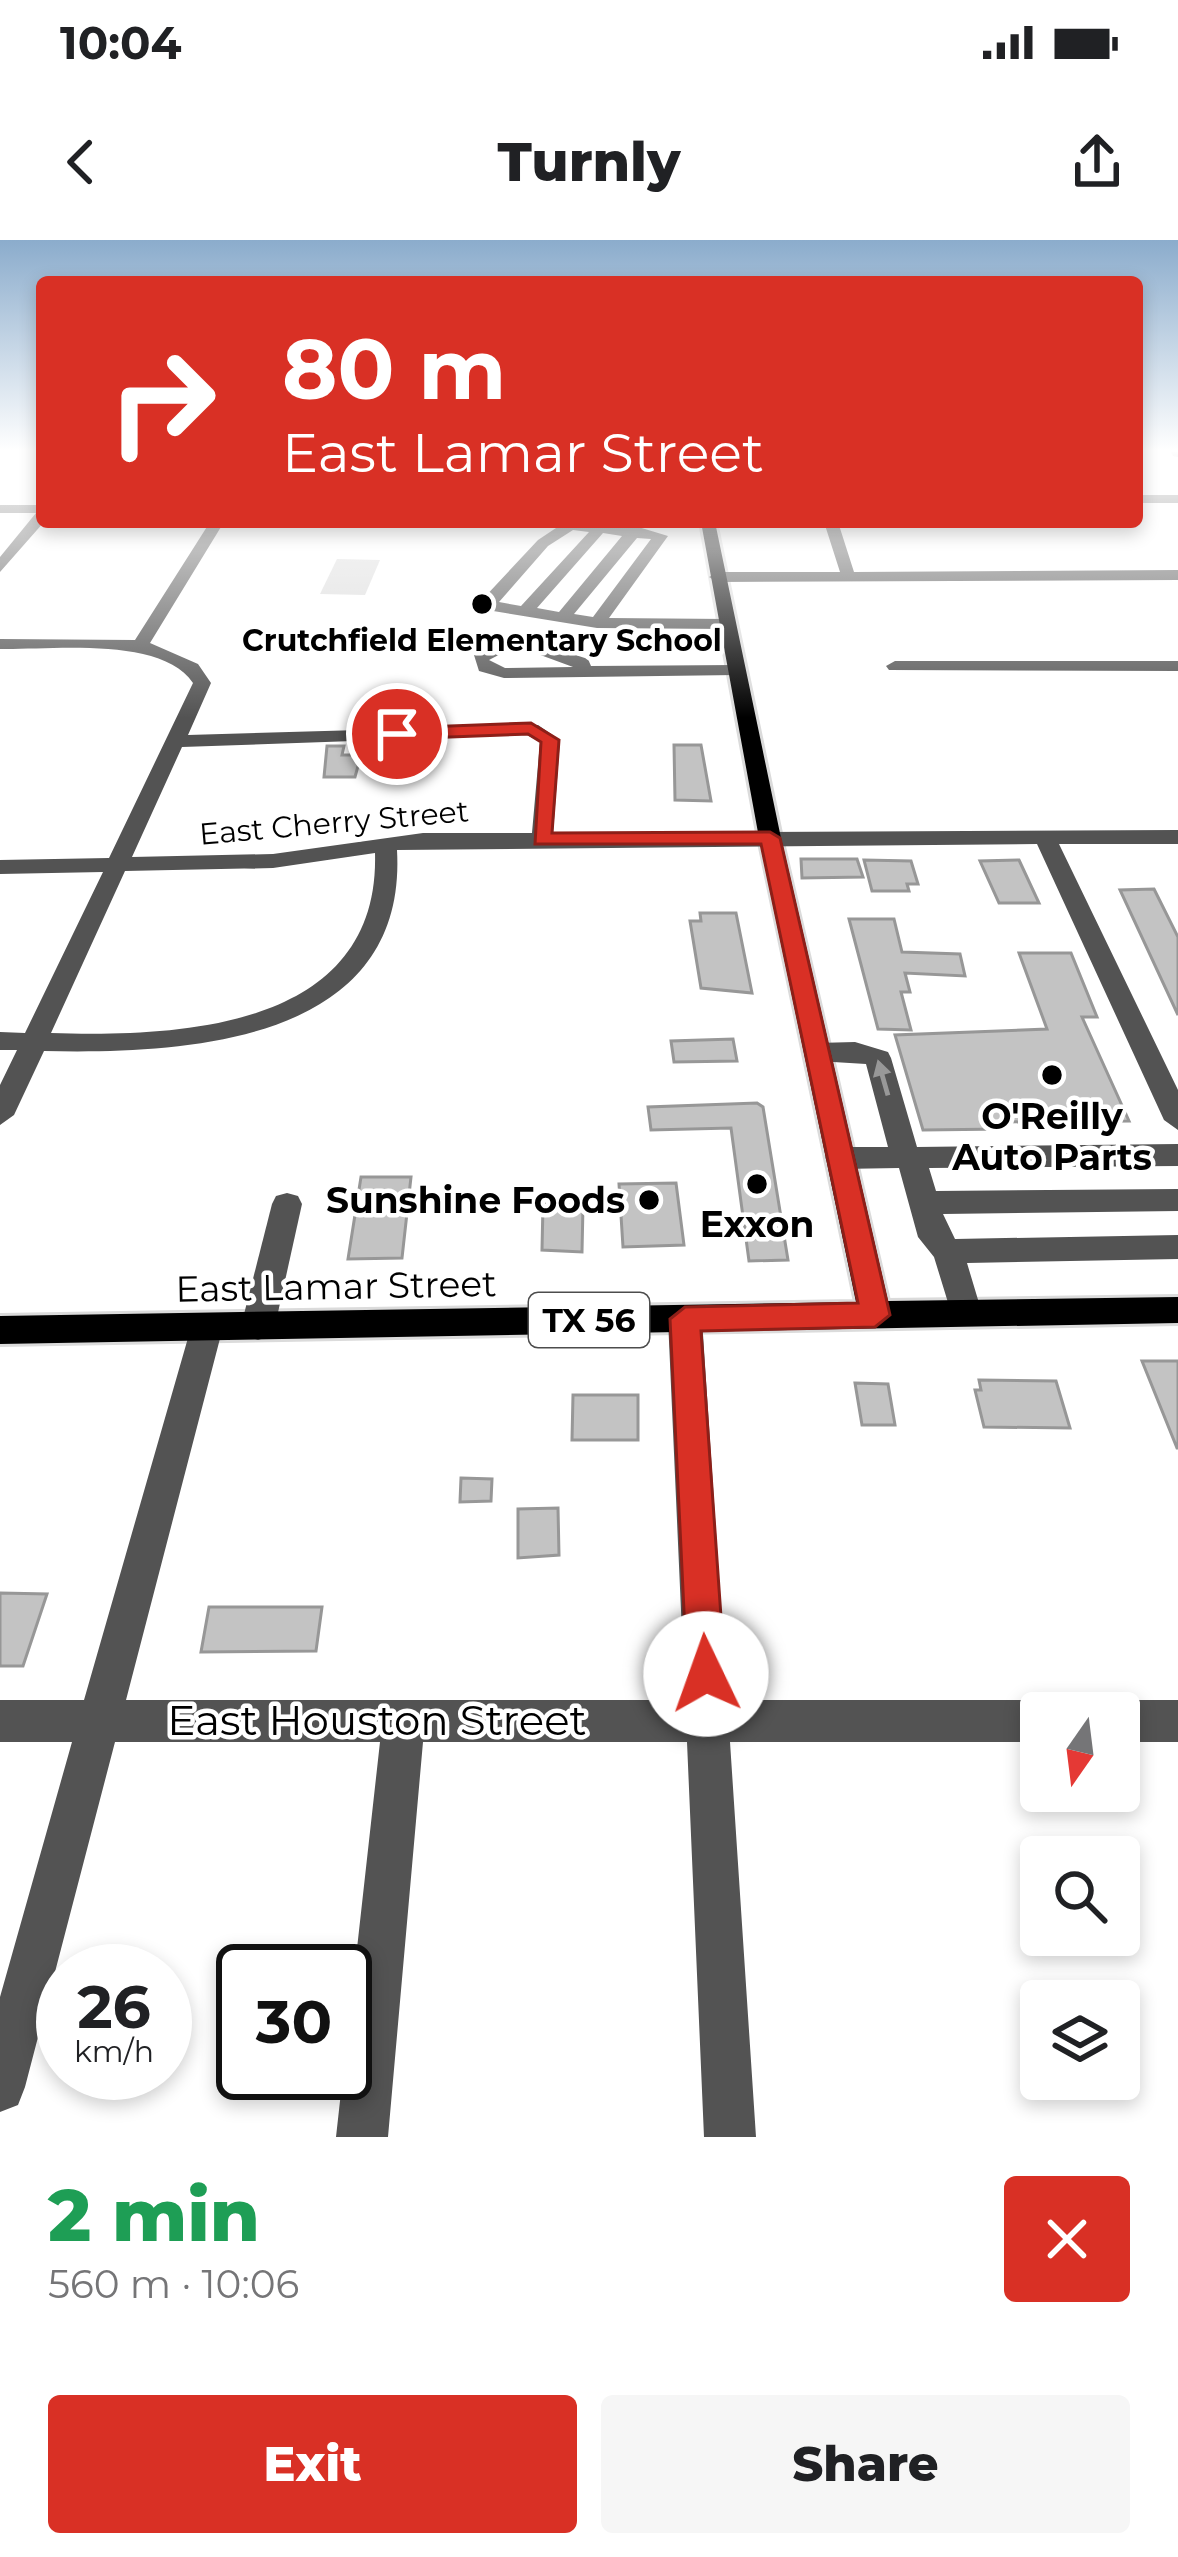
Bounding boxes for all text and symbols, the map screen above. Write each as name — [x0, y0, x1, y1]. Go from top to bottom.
text: 10:04 — [60, 15, 182, 70]
icon: back — [48, 129, 114, 195]
text: Turnly — [498, 129, 680, 195]
icon: share — [1064, 129, 1130, 195]
text: 80 m — [282, 318, 506, 420]
icon: right — [84, 324, 240, 480]
text: East Lamar Street — [282, 420, 764, 486]
marker: Crutchfield Elementary School — [469, 591, 495, 617]
place label: Crutchfield Elementary School — [242, 622, 722, 659]
pin — [346, 683, 448, 785]
icon: arrive — [364, 701, 430, 767]
street label: East Cherry Street — [198, 792, 470, 853]
one-way arrow — [873, 1059, 892, 1096]
marker: O'Reilly Auto Parts — [1039, 1062, 1065, 1088]
place label: O'Reilly Auto Parts — [951, 1094, 1152, 1179]
marker: Exxon — [744, 1171, 770, 1197]
place label: Sunshine Foods — [326, 1178, 625, 1222]
marker: Sunshine Foods — [636, 1187, 662, 1213]
place label: Exxon — [700, 1202, 814, 1246]
street label: East Lamar Street — [175, 1261, 497, 1311]
road number: TX 56 — [529, 1293, 649, 1347]
position arrow — [643, 1611, 769, 1737]
north arrow — [1020, 1692, 1140, 1812]
map controls — [1020, 1692, 1140, 2100]
street label: East Houston Street — [167, 1694, 587, 1746]
button: search — [1020, 1836, 1140, 1956]
speed limit sign: 30 — [216, 1944, 372, 2100]
text: 26 — [77, 1970, 151, 2043]
button: layers — [1020, 1980, 1140, 2100]
text: km/h — [74, 2033, 154, 2070]
text: 2 min — [48, 2171, 260, 2259]
button: close — [1004, 2176, 1130, 2302]
text: 560 m · 10:06 — [48, 2260, 299, 2308]
button: Exit — [48, 2395, 577, 2533]
button: Share — [601, 2395, 1130, 2533]

